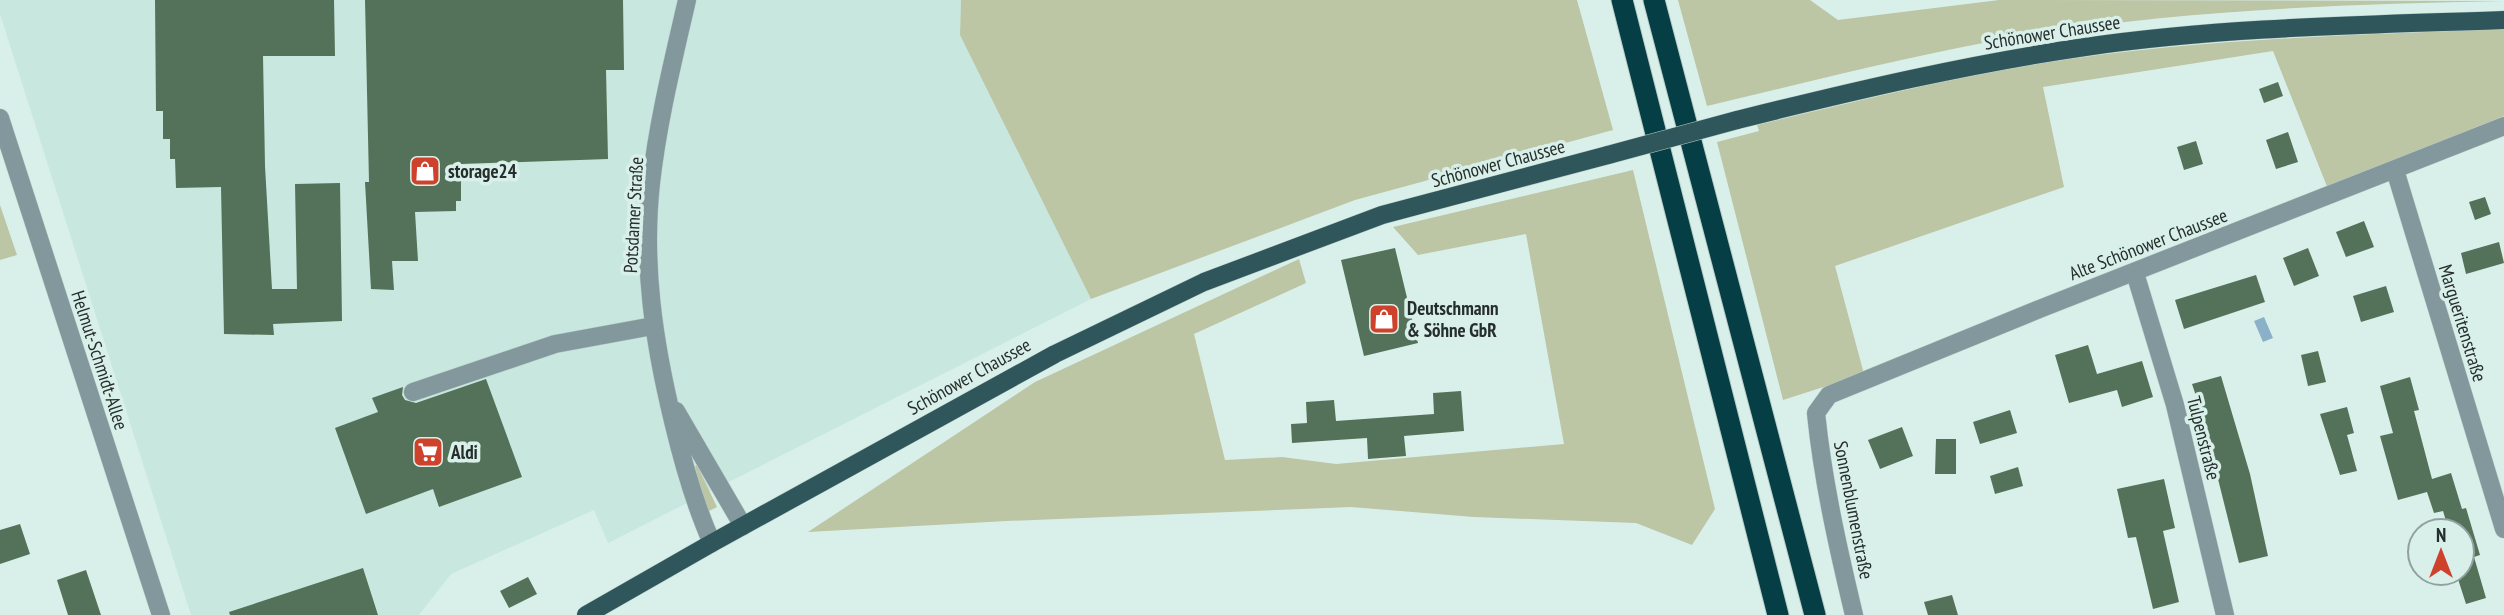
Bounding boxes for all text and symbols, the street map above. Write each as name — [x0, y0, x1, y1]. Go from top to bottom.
street label: Schönower Chaussee — [1982, 9, 2122, 55]
street label: Schönower Chaussee — [1429, 134, 1568, 192]
shop icon: storage24 — [408, 154, 442, 188]
street label: Potsdamer Straße — [618, 156, 648, 274]
place label: storage24 — [448, 159, 517, 183]
street label: Alte Schönower Chaussee — [2065, 203, 2231, 285]
street label: Margueritenstraße — [2434, 261, 2492, 385]
street label: Helmut-Schmidt-Allee — [66, 287, 134, 433]
place label: Deutschmann & Söhne GbR — [1407, 296, 1499, 342]
shop icon: Deutschmann & Söhne GbR — [1367, 302, 1401, 336]
street label: Schönower Chaussee — [903, 332, 1035, 420]
street label: Tulpenstraße — [2182, 394, 2226, 483]
supermarket icon: Aldi — [411, 435, 445, 469]
street label: Sonnenblumenstraße — [1829, 439, 1879, 581]
place label: Aldi — [450, 440, 478, 464]
north arrow — [2406, 517, 2476, 587]
text: N — [2436, 523, 2446, 547]

